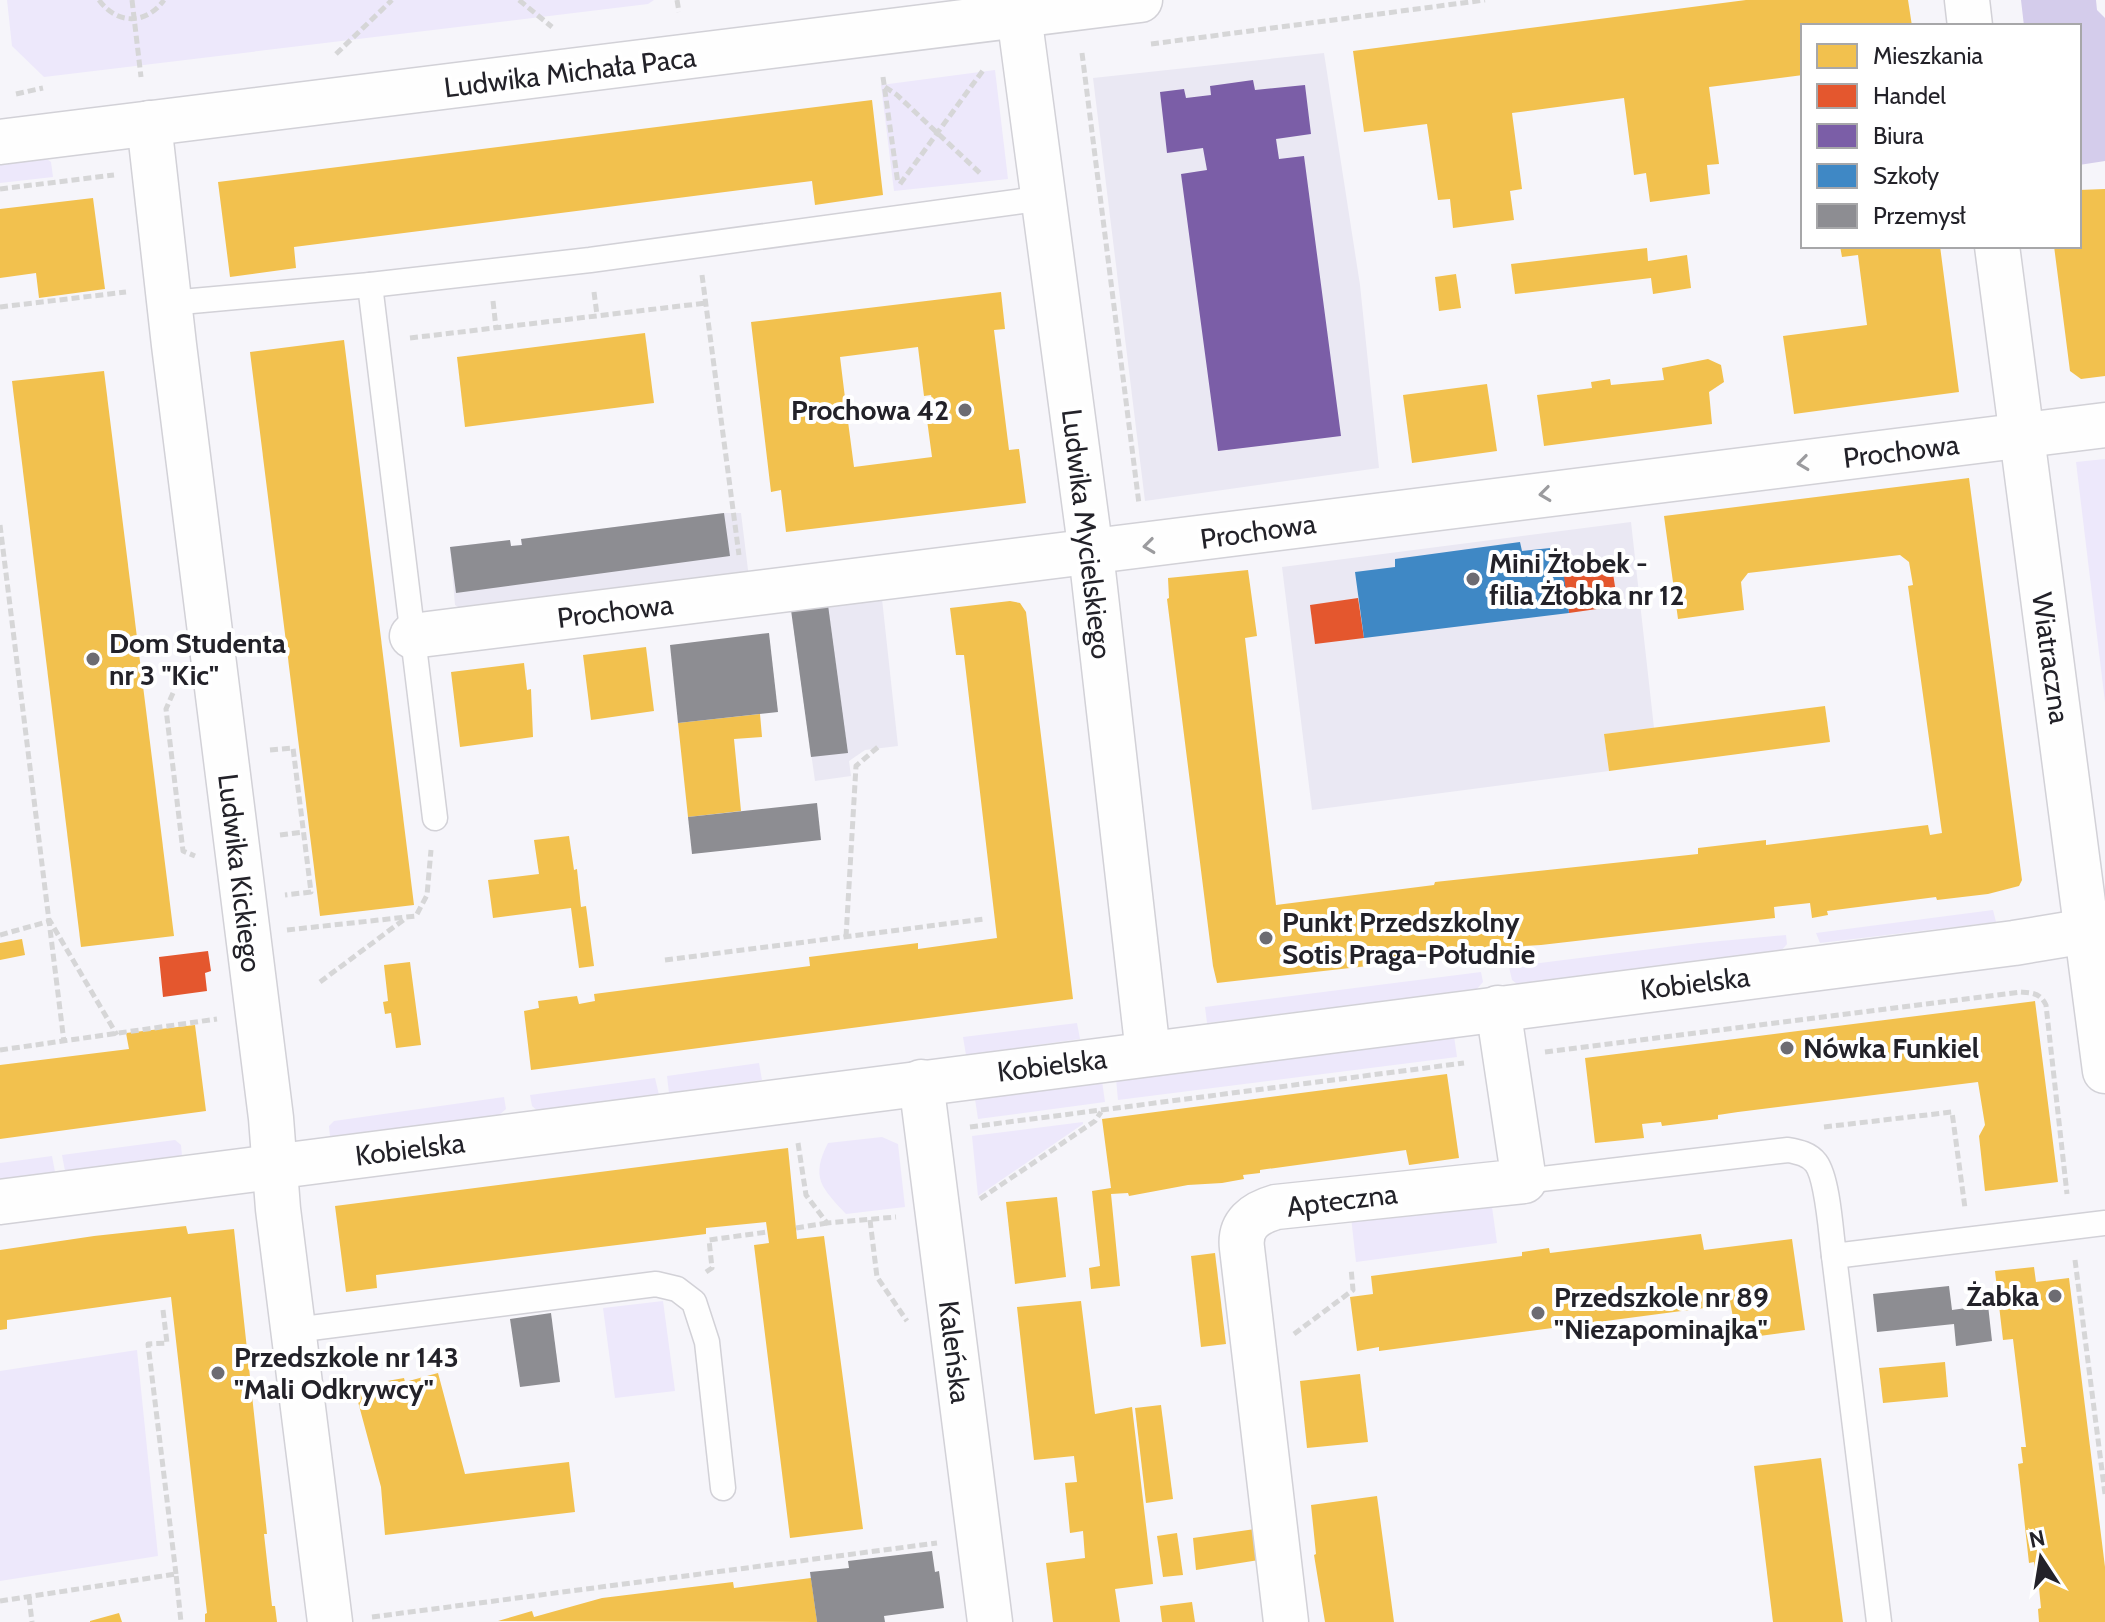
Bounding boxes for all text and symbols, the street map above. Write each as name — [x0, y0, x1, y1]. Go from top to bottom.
legend — [1801, 24, 2081, 248]
street label: Ludwika Michała Paca — [442, 40, 699, 104]
text: Mieszkania — [1873, 41, 1984, 70]
text: Handel — [1873, 81, 1946, 110]
text: Biura — [1873, 121, 1924, 150]
text: Szkoły — [1873, 161, 1939, 190]
text: Przemysł — [1873, 201, 1966, 230]
place label: Prochowa 42 — [791, 393, 949, 427]
marker: Prochowa 42 — [956, 401, 974, 419]
street label: Ludwika Mycielskiego — [1055, 407, 1119, 661]
street label: Prochowa — [1841, 427, 1961, 475]
one-way arrow — [1797, 454, 1810, 471]
one-way arrow — [1538, 485, 1552, 502]
street label: Prochowa — [1198, 506, 1319, 556]
one-way arrow — [1142, 537, 1156, 554]
place label: Mini Żłobek - filia Żłobka nr 12 — [1489, 546, 1684, 612]
marker: Mini Żłobek - filia Żłobka nr 12 — [1464, 570, 1482, 588]
street label: Prochowa — [555, 587, 675, 635]
street label: Wiatraczna — [2025, 590, 2077, 726]
place label: Dom Studenta nr 3 "Kic" — [109, 626, 286, 692]
marker: Dom Studenta nr 3 "Kic" — [84, 650, 102, 668]
street label: Ludwika Kickiego — [211, 772, 269, 974]
place label: Punkt Przedszkolny Sotis Praga-Południe — [1282, 905, 1535, 971]
marker: Punkt Przedszkolny Sotis Praga-Południe — [1257, 929, 1275, 947]
street label: Kobielska — [1638, 959, 1752, 1007]
place label: Nówka Funkiel — [1803, 1031, 1979, 1065]
marker: Nówka Funkiel — [1778, 1039, 1796, 1057]
street label: Kobielska — [995, 1041, 1109, 1089]
street label: Kobielska — [353, 1125, 467, 1173]
street label: Apteczna — [1285, 1176, 1400, 1224]
place label: Żabka — [1966, 1279, 2039, 1313]
place label: Przedszkole nr 89 "Niezapominajka" — [1554, 1280, 1769, 1346]
marker: Żabka — [2046, 1287, 2064, 1305]
street label: Kaleńska — [932, 1299, 978, 1406]
marker: Przedszkole nr 89 "Niezapominajka" — [1529, 1304, 1547, 1322]
place label: Przedszkole nr 143 "Mali Odkrywcy" — [234, 1340, 459, 1406]
marker: Przedszkole nr 143 "Mali Odkrywcy" — [209, 1364, 227, 1382]
north arrow — [2001, 1518, 2081, 1598]
text: N — [2027, 1524, 2047, 1554]

